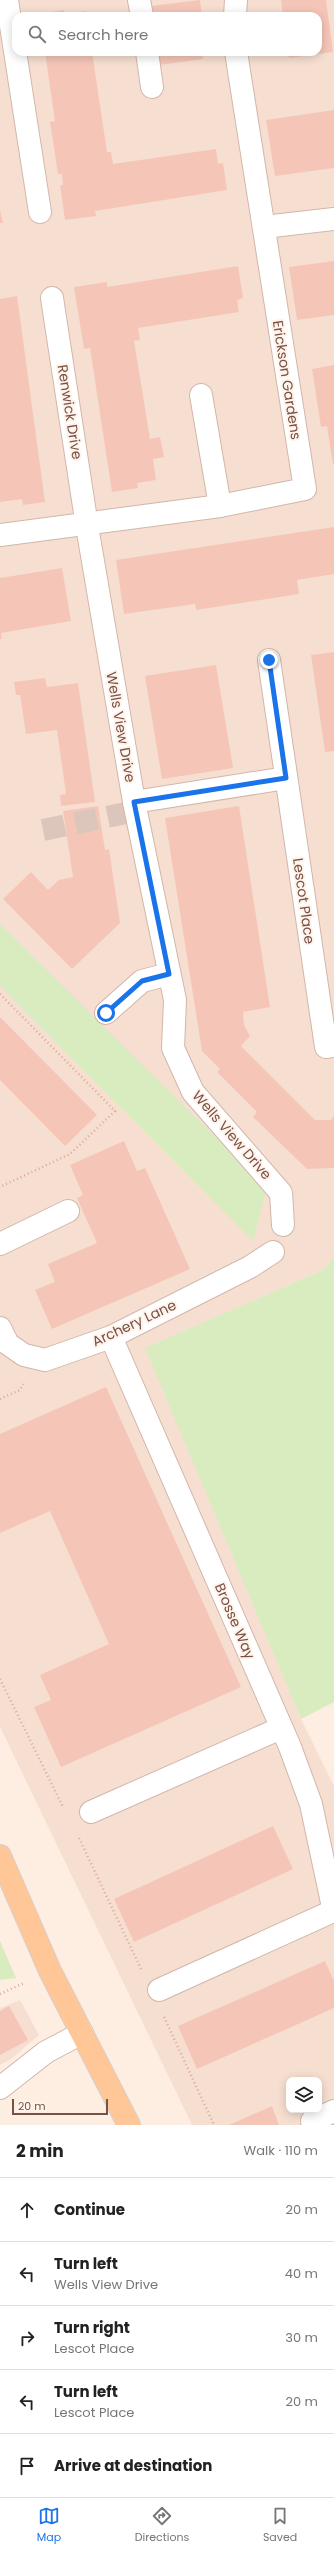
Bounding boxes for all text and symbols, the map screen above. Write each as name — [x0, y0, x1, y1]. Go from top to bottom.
search box — [12, 12, 322, 56]
icon: search — [26, 23, 48, 45]
text: Search here — [58, 24, 148, 45]
street label: Erickson Gardens — [268, 319, 306, 441]
street label: Renwick Drive — [53, 363, 87, 461]
route end — [260, 651, 278, 669]
street label: Wells View Drive — [101, 670, 141, 784]
street label: Lescot Place — [288, 857, 320, 946]
route start — [97, 1004, 115, 1022]
street label: Wells View Drive — [188, 1086, 277, 1184]
street label: Archery Lane — [89, 1295, 180, 1351]
street label: Brosse Way — [210, 1580, 260, 1662]
map controls — [286, 2077, 322, 2113]
button: layers — [286, 2077, 322, 2113]
scale bar — [12, 2097, 108, 2116]
text: 20 m — [18, 2098, 46, 2114]
text: 2 min — [16, 2139, 64, 2163]
text: Walk · 110 m — [244, 2141, 318, 2160]
icon: ahead — [16, 2199, 38, 2221]
text: Continue — [54, 2199, 125, 2220]
text: 20 m — [285, 2200, 318, 2219]
text: Turn left — [54, 2253, 118, 2274]
icon: left — [16, 2263, 38, 2285]
text: 40 m — [285, 2264, 318, 2283]
text: Wells View Drive — [54, 2275, 158, 2294]
text: Turn right — [54, 2317, 130, 2338]
icon: right — [16, 2327, 38, 2349]
text: 30 m — [285, 2328, 318, 2347]
text: Lescot Place — [54, 2339, 134, 2358]
text: Turn left — [54, 2381, 118, 2402]
icon: left — [16, 2391, 38, 2413]
text: 20 m — [285, 2392, 318, 2411]
text: Lescot Place — [54, 2403, 134, 2422]
icon: arrive — [16, 2455, 38, 2477]
text: Arrive at destination — [54, 2455, 212, 2476]
tab: Map — [37, 2505, 61, 2546]
tab: Directions — [135, 2505, 189, 2546]
tab: Saved — [263, 2505, 297, 2546]

